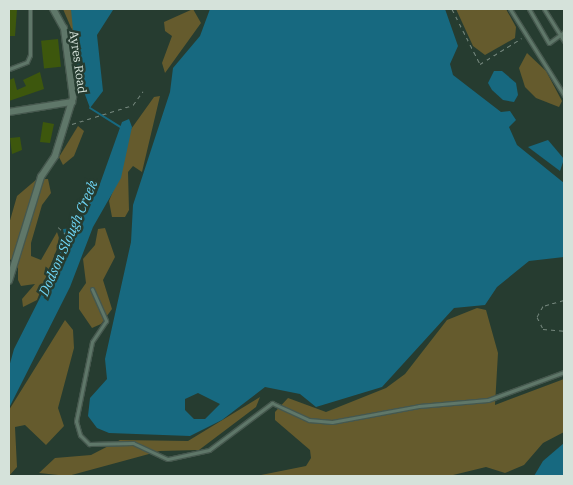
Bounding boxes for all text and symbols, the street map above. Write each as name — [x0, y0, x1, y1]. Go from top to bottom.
street label: Ayres Road — [66, 30, 90, 94]
water label: Dodson Slough Creek — [35, 178, 101, 298]

